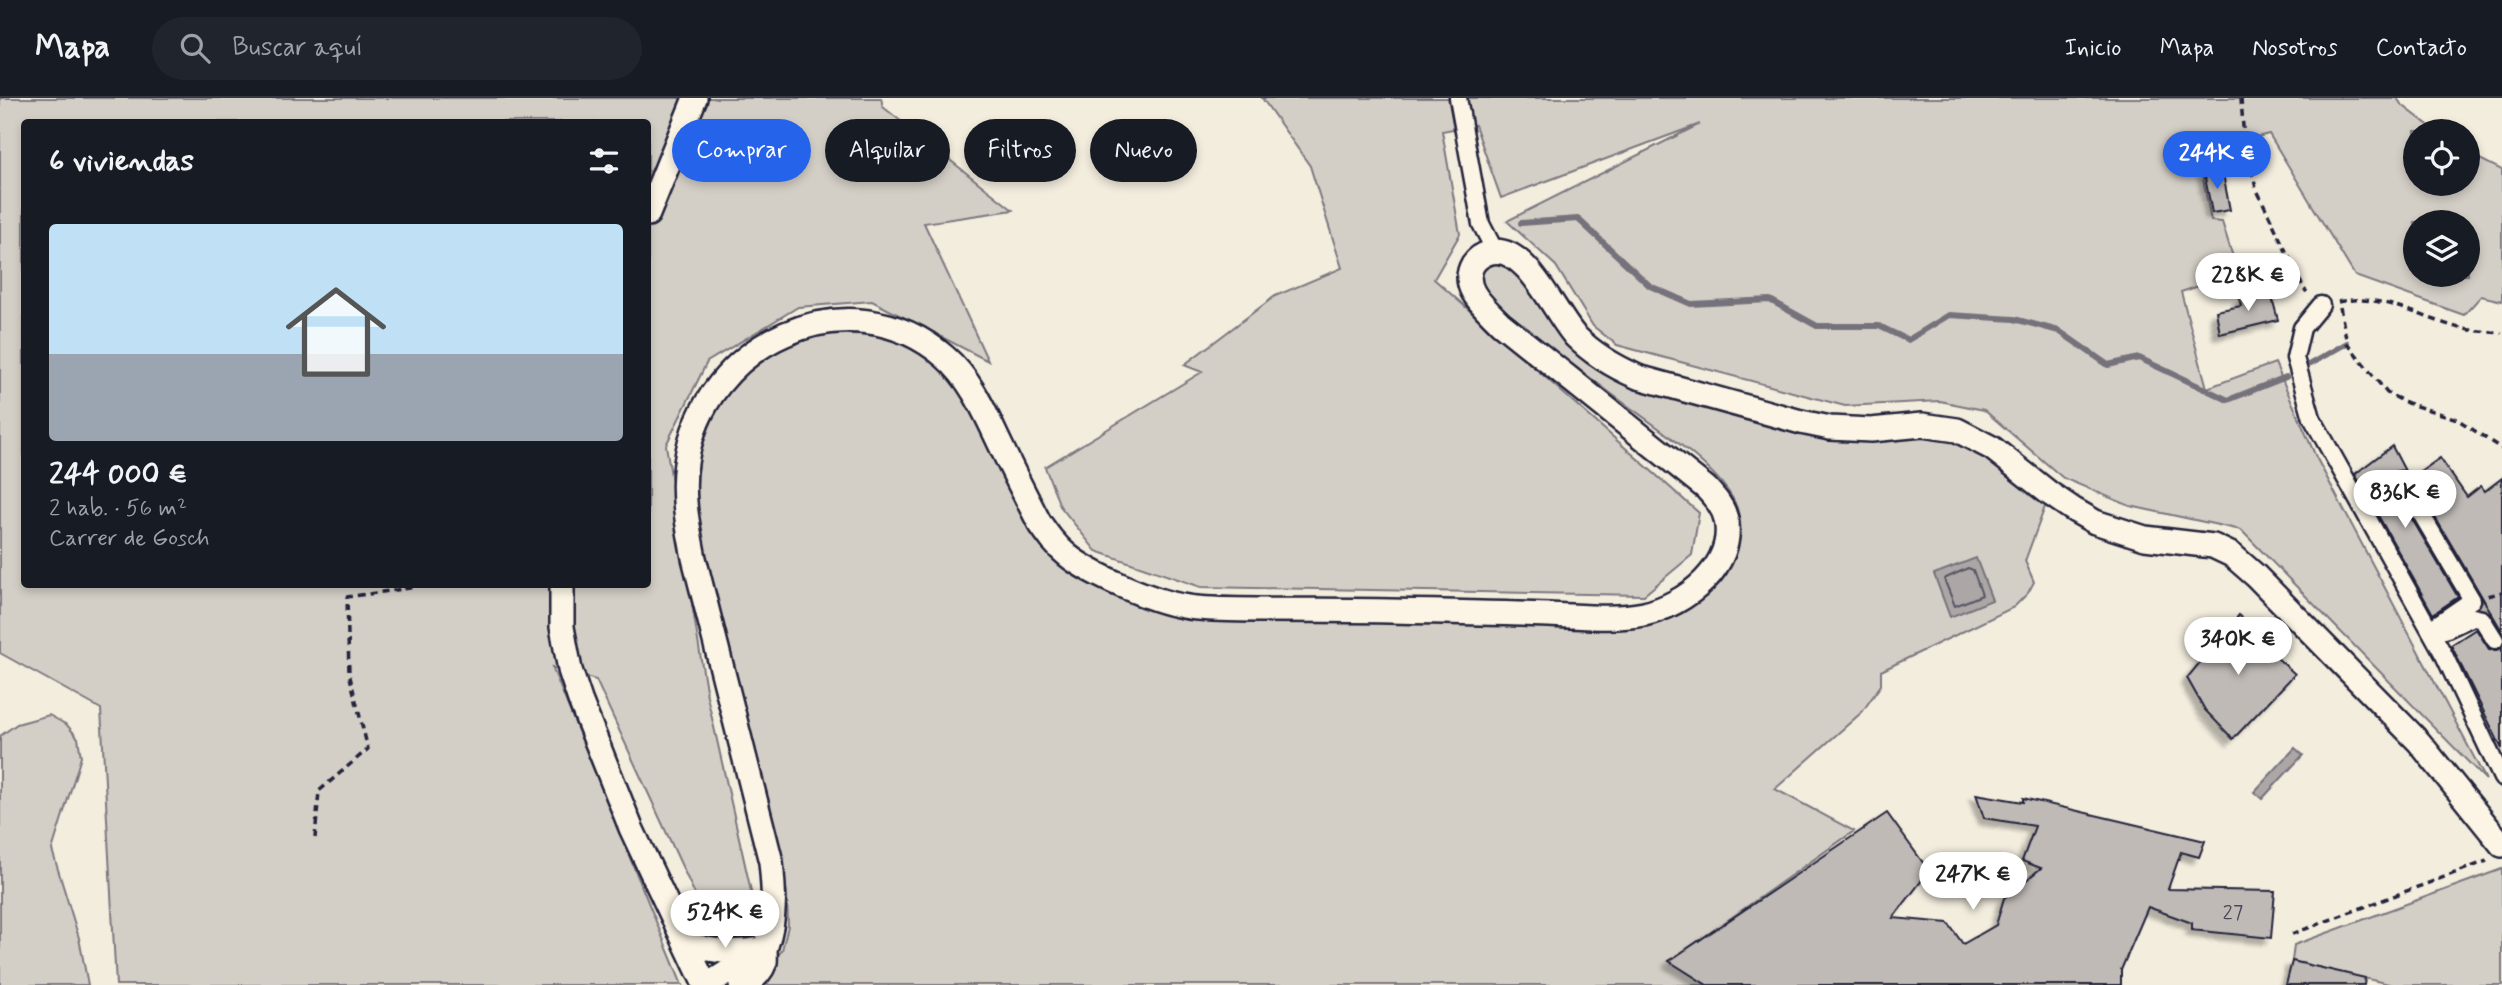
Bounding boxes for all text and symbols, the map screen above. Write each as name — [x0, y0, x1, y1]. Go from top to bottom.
search box — [152, 17, 642, 80]
text: Mapa — [35, 26, 110, 70]
icon: search — [176, 29, 214, 67]
text: Buscar aquí — [232, 31, 363, 65]
text: Inicio — [2064, 33, 2122, 64]
text: Mapa — [2160, 33, 2214, 64]
text: Nosotros — [2252, 33, 2338, 64]
text: Contacto — [2376, 33, 2467, 64]
chip: Comprar — [672, 119, 811, 182]
chip: Alquilar — [825, 119, 950, 182]
chip: Filtros — [964, 119, 1076, 182]
chip: Nuevo — [1090, 119, 1197, 182]
map controls — [2403, 119, 2480, 287]
button: locate — [2403, 119, 2480, 196]
pin: 244K € — [2160, 132, 2274, 191]
text: 244K € — [2179, 139, 2255, 169]
text: 6 viviendas — [49, 142, 194, 181]
icon: filters — [585, 142, 623, 180]
button: layers — [2403, 210, 2480, 287]
pin: 228K € — [2191, 254, 2305, 313]
text: 228K € — [2211, 261, 2285, 291]
icon: home — [273, 269, 399, 395]
text: 244 000 € — [49, 455, 187, 494]
pin: 836K € — [2348, 470, 2462, 530]
text: 836K € — [2369, 478, 2441, 508]
text: 2 hab. · 56 m² — [49, 494, 187, 524]
text: Carrer de Gosch — [49, 524, 210, 554]
pin: 340K € — [2181, 618, 2295, 677]
text: 340K € — [2200, 625, 2276, 655]
pin: 247K € — [1916, 852, 2030, 912]
text: 247K € — [1935, 860, 2011, 890]
pin: 524K € — [668, 890, 782, 950]
text: 524K € — [686, 898, 764, 928]
house number: 27 — [2223, 899, 2243, 927]

